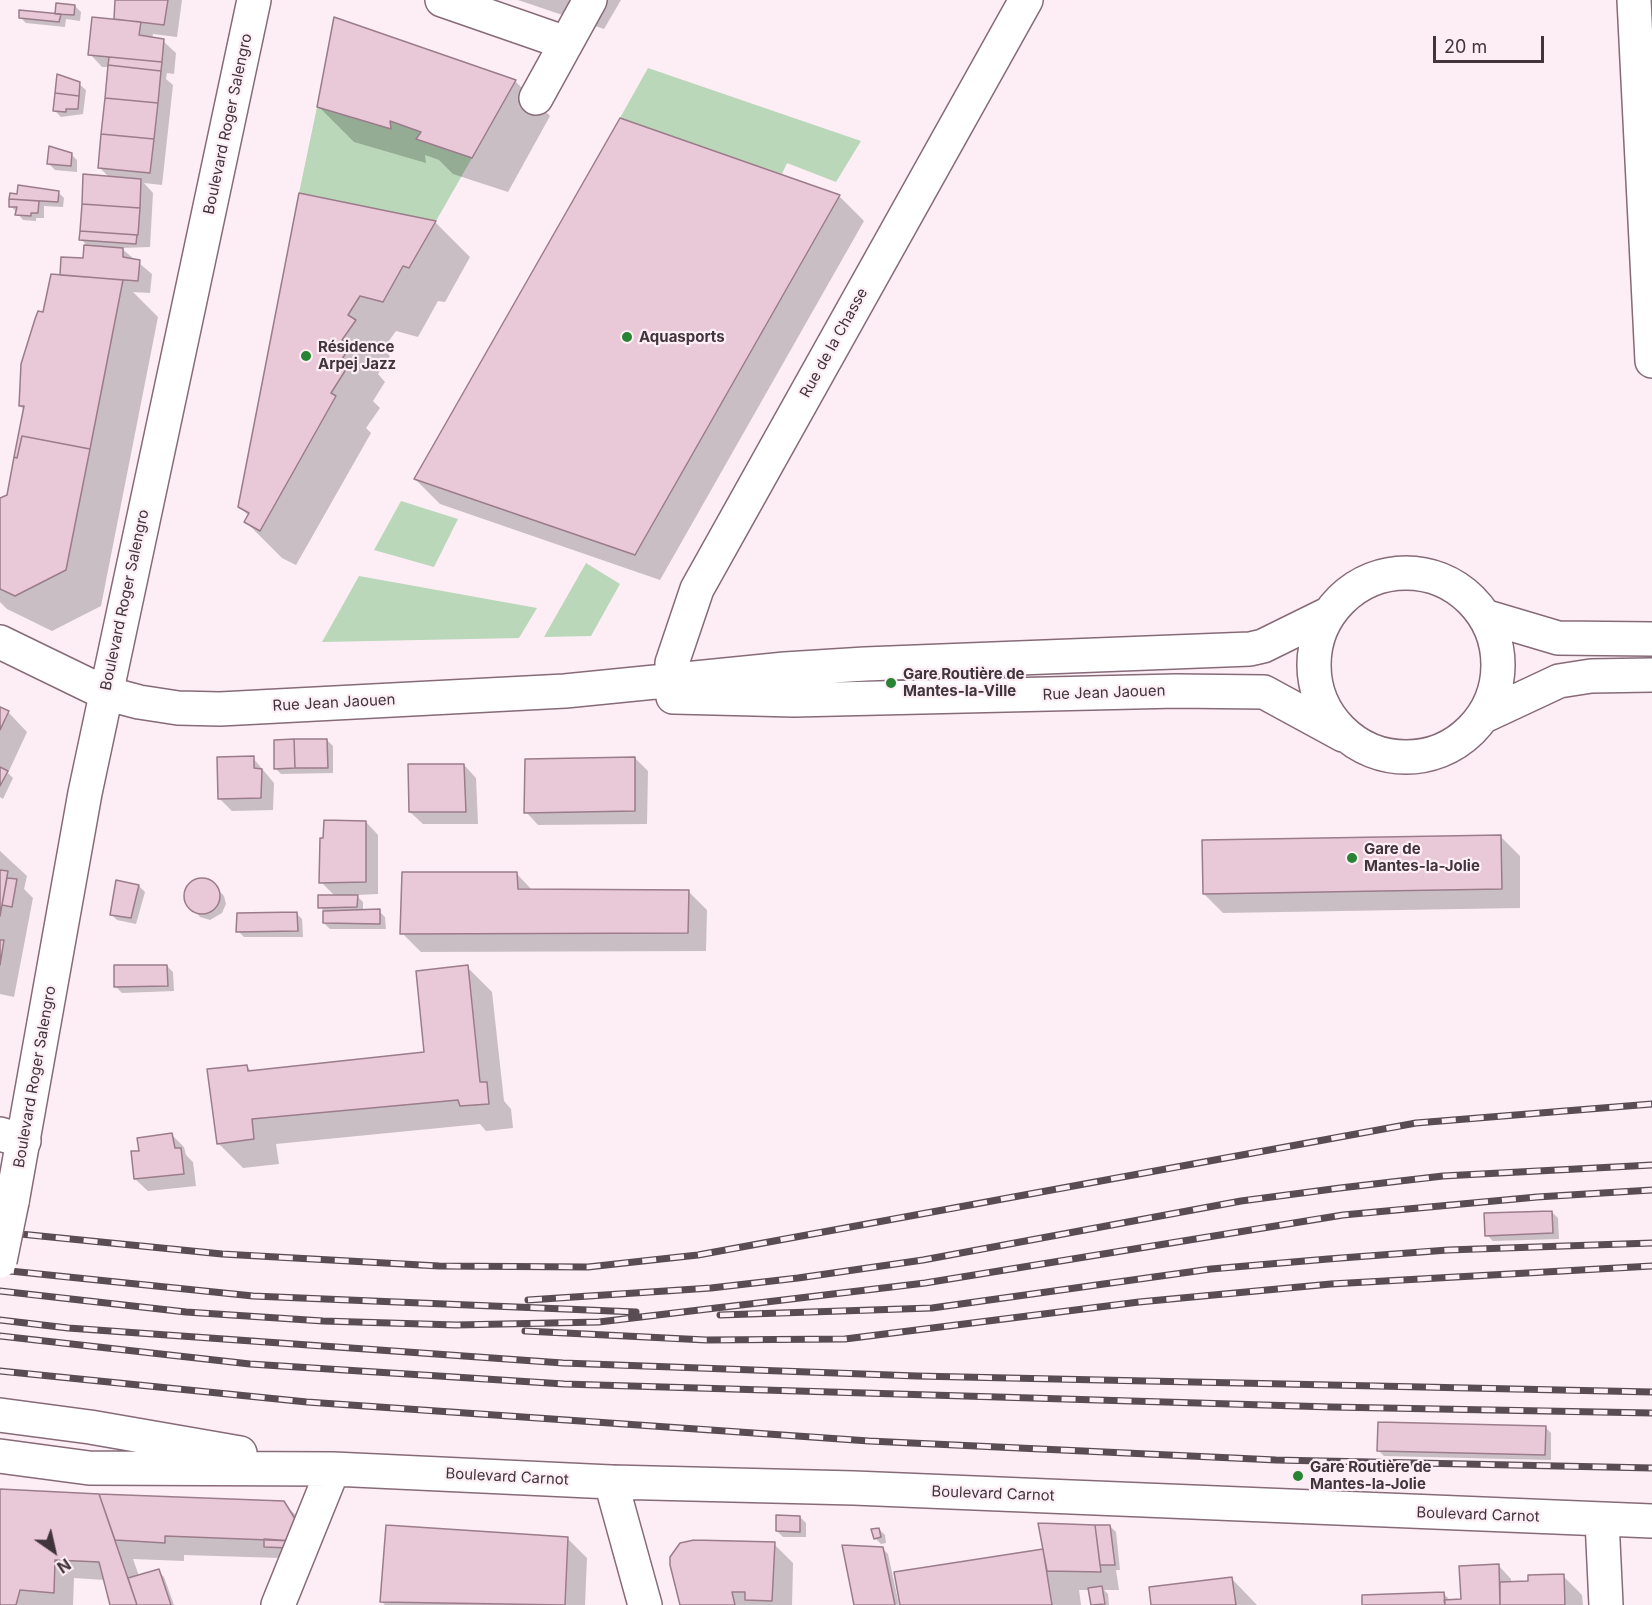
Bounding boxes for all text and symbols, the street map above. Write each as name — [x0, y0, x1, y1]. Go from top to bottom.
scale bar — [1436, 24, 1547, 62]
street label: Boulevard Roger Salengro — [200, 32, 256, 216]
text: 20 m — [1444, 36, 1487, 57]
street label: Rue de la Chasse — [796, 285, 872, 401]
place label: Aquasports — [639, 328, 725, 346]
marker: Aquasports — [620, 330, 634, 344]
place label: Résidence Arpej Jazz — [318, 338, 396, 373]
marker: Résidence Arpej Jazz — [299, 349, 313, 363]
street label: Boulevard Roger Salengro — [97, 508, 153, 692]
place label: Gare Routière de Mantes-la-Ville — [903, 665, 1025, 700]
marker: Gare Routière de Mantes-la-Ville — [884, 676, 898, 690]
street label: Rue Jean Jaouen — [1042, 682, 1166, 704]
street label: Rue Jean Jaouen — [272, 691, 396, 715]
place label: Gare de Mantes-la-Jolie — [1364, 840, 1480, 875]
marker: Gare de Mantes-la-Jolie — [1345, 851, 1359, 865]
street label: Boulevard Roger Salengro — [10, 985, 60, 1169]
place label: Gare Routière de Mantes-la-Jolie — [1310, 1458, 1432, 1493]
street label: Boulevard Carnot — [445, 1465, 569, 1489]
marker: Gare Routière de Mantes-la-Jolie — [1291, 1469, 1305, 1483]
street label: Boulevard Carnot — [931, 1483, 1055, 1505]
street label: Boulevard Carnot — [1416, 1504, 1540, 1526]
north arrow — [24, 1521, 84, 1581]
text: N — [53, 1554, 75, 1578]

